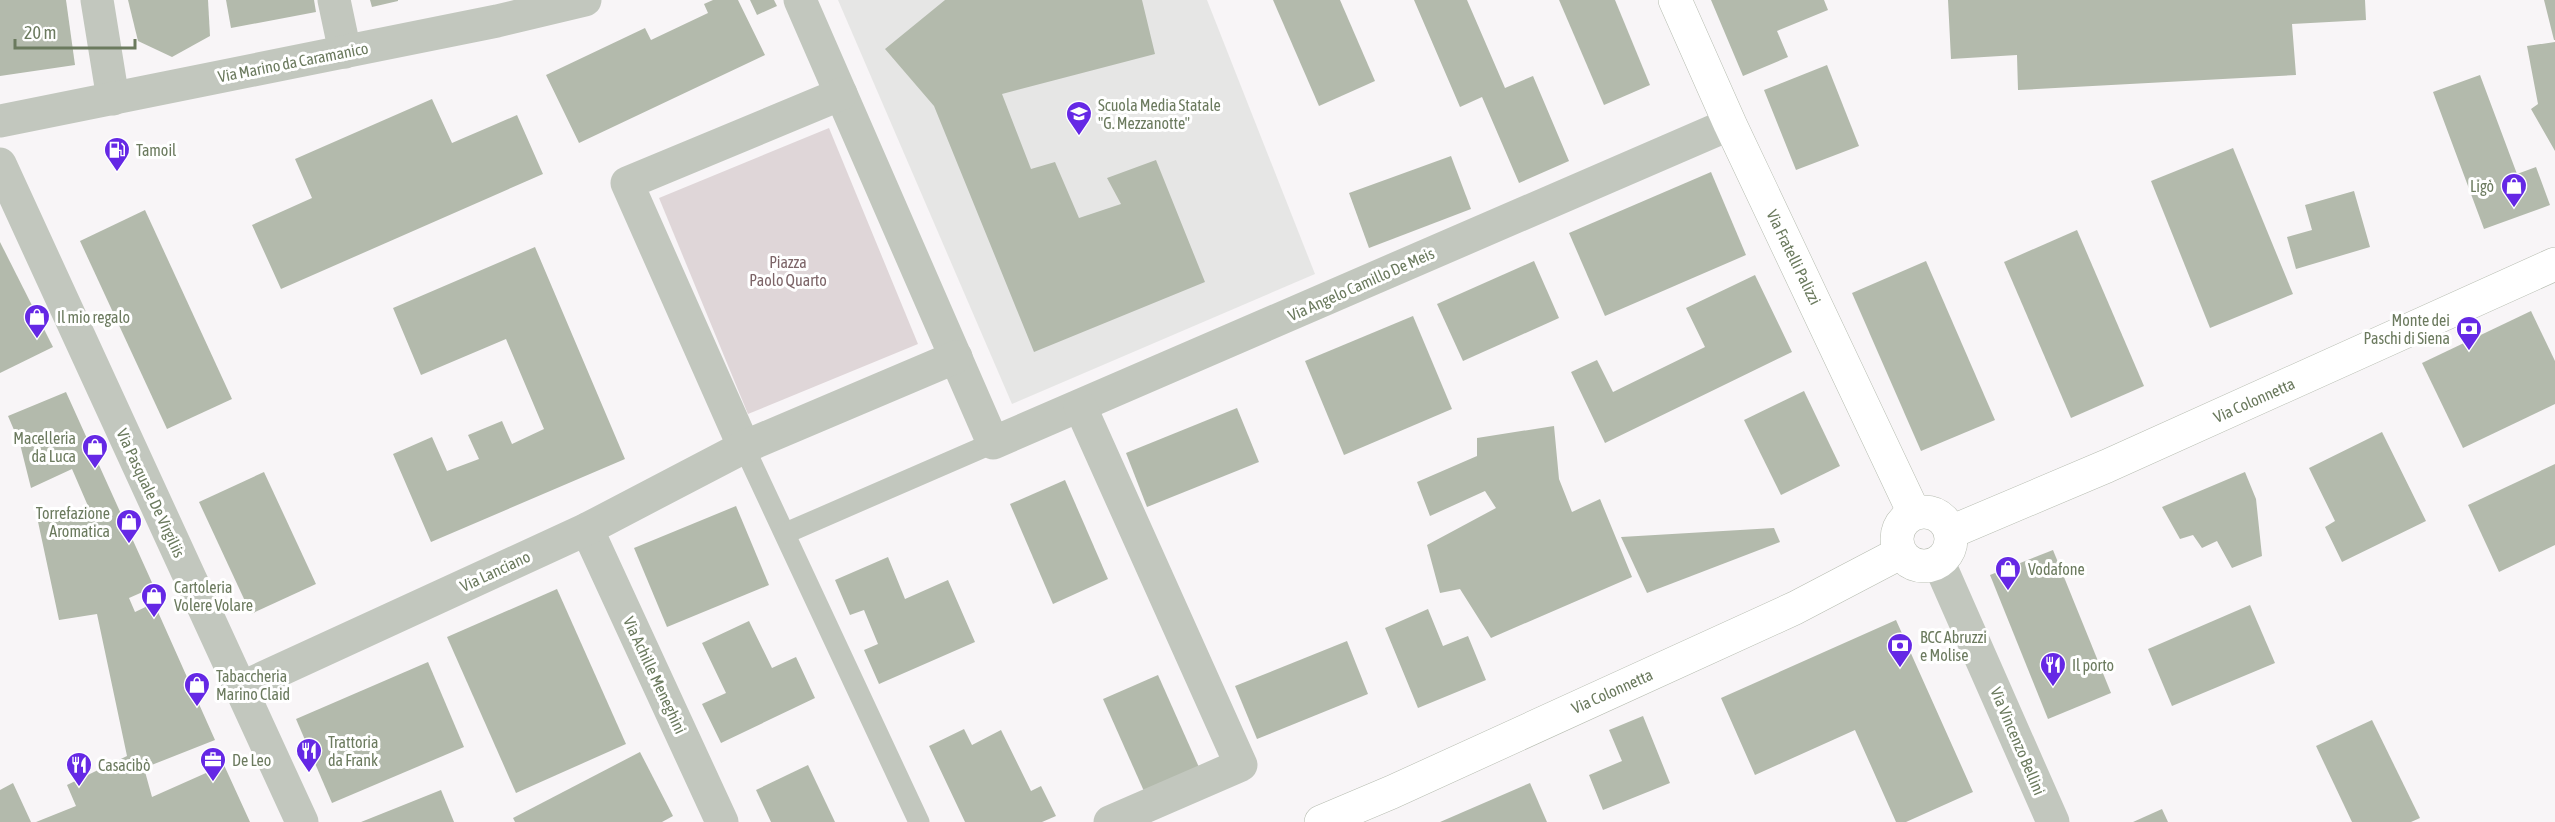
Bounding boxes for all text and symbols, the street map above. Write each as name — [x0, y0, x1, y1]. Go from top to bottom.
scale bar — [15, 12, 135, 50]
text: 20 m — [24, 22, 56, 43]
street label: Via Marino da Caramanico — [216, 39, 370, 85]
place label: Scuola Media Statale "G. Mezzanotte" — [1098, 96, 1221, 132]
school or university icon: Scuola Media Statale "G. Mezzanotte" — [1064, 99, 1094, 137]
fuel station icon: Tamoil — [102, 135, 132, 173]
place label: Tamoil — [136, 141, 177, 159]
shop icon: Ligò — [2499, 171, 2529, 209]
place label: Ligò — [2470, 177, 2494, 196]
street label: Via Fratelli Palizzi — [1763, 207, 1825, 307]
street label: Via Angelo Camillo De Meis — [1285, 244, 1438, 325]
park label: Piazza Paolo Quarto — [749, 253, 827, 289]
shop icon: Il mio regalo — [22, 302, 52, 340]
place label: Il mio regalo — [57, 308, 130, 327]
place label: Monte dei Paschi di Siena — [2364, 311, 2450, 347]
bank icon: Monte dei Paschi di Siena — [2454, 314, 2484, 352]
street label: Via Colonnetta — [2211, 374, 2297, 426]
street label: Via Pasquale De Virgiliis — [112, 426, 189, 561]
place label: Macelleria da Luca — [13, 429, 76, 465]
shop icon: Macelleria da Luca — [80, 432, 110, 470]
place label: Torrefazione Aromatica — [36, 504, 110, 540]
shop icon: Torrefazione Aromatica — [114, 507, 144, 545]
street label: Via Lanciano — [457, 547, 533, 595]
shop icon: Vodafone — [1993, 554, 2023, 592]
place label: Vodafone — [2028, 560, 2085, 578]
place label: Cartoleria Volere Volare — [174, 578, 253, 614]
shop icon: Cartoleria Volere Volare — [139, 581, 169, 619]
street label: Via Achille Meneghini — [619, 614, 690, 737]
place label: BCC Abruzzi e Molise — [1920, 628, 1987, 664]
bank icon: BCC Abruzzi e Molise — [1885, 631, 1915, 669]
restaurant icon: Il porto — [2038, 650, 2068, 688]
place label: Il porto — [2072, 656, 2114, 675]
street label: Via Colonnetta — [1569, 665, 1655, 717]
place label: Tabaccheria Marino Claid — [216, 667, 290, 703]
shop icon: Tabaccheria Marino Claid — [182, 670, 212, 708]
street label: Via Vincenzo Bellini — [1987, 684, 2049, 798]
place label: Trattoria da Frank — [328, 733, 378, 769]
restaurant icon: Trattoria da Frank — [294, 736, 324, 774]
office icon: De Leo — [198, 745, 228, 783]
restaurant icon: Casacibò — [64, 750, 94, 788]
place label: De Leo — [232, 751, 271, 769]
place label: Casacibò — [98, 756, 150, 774]

